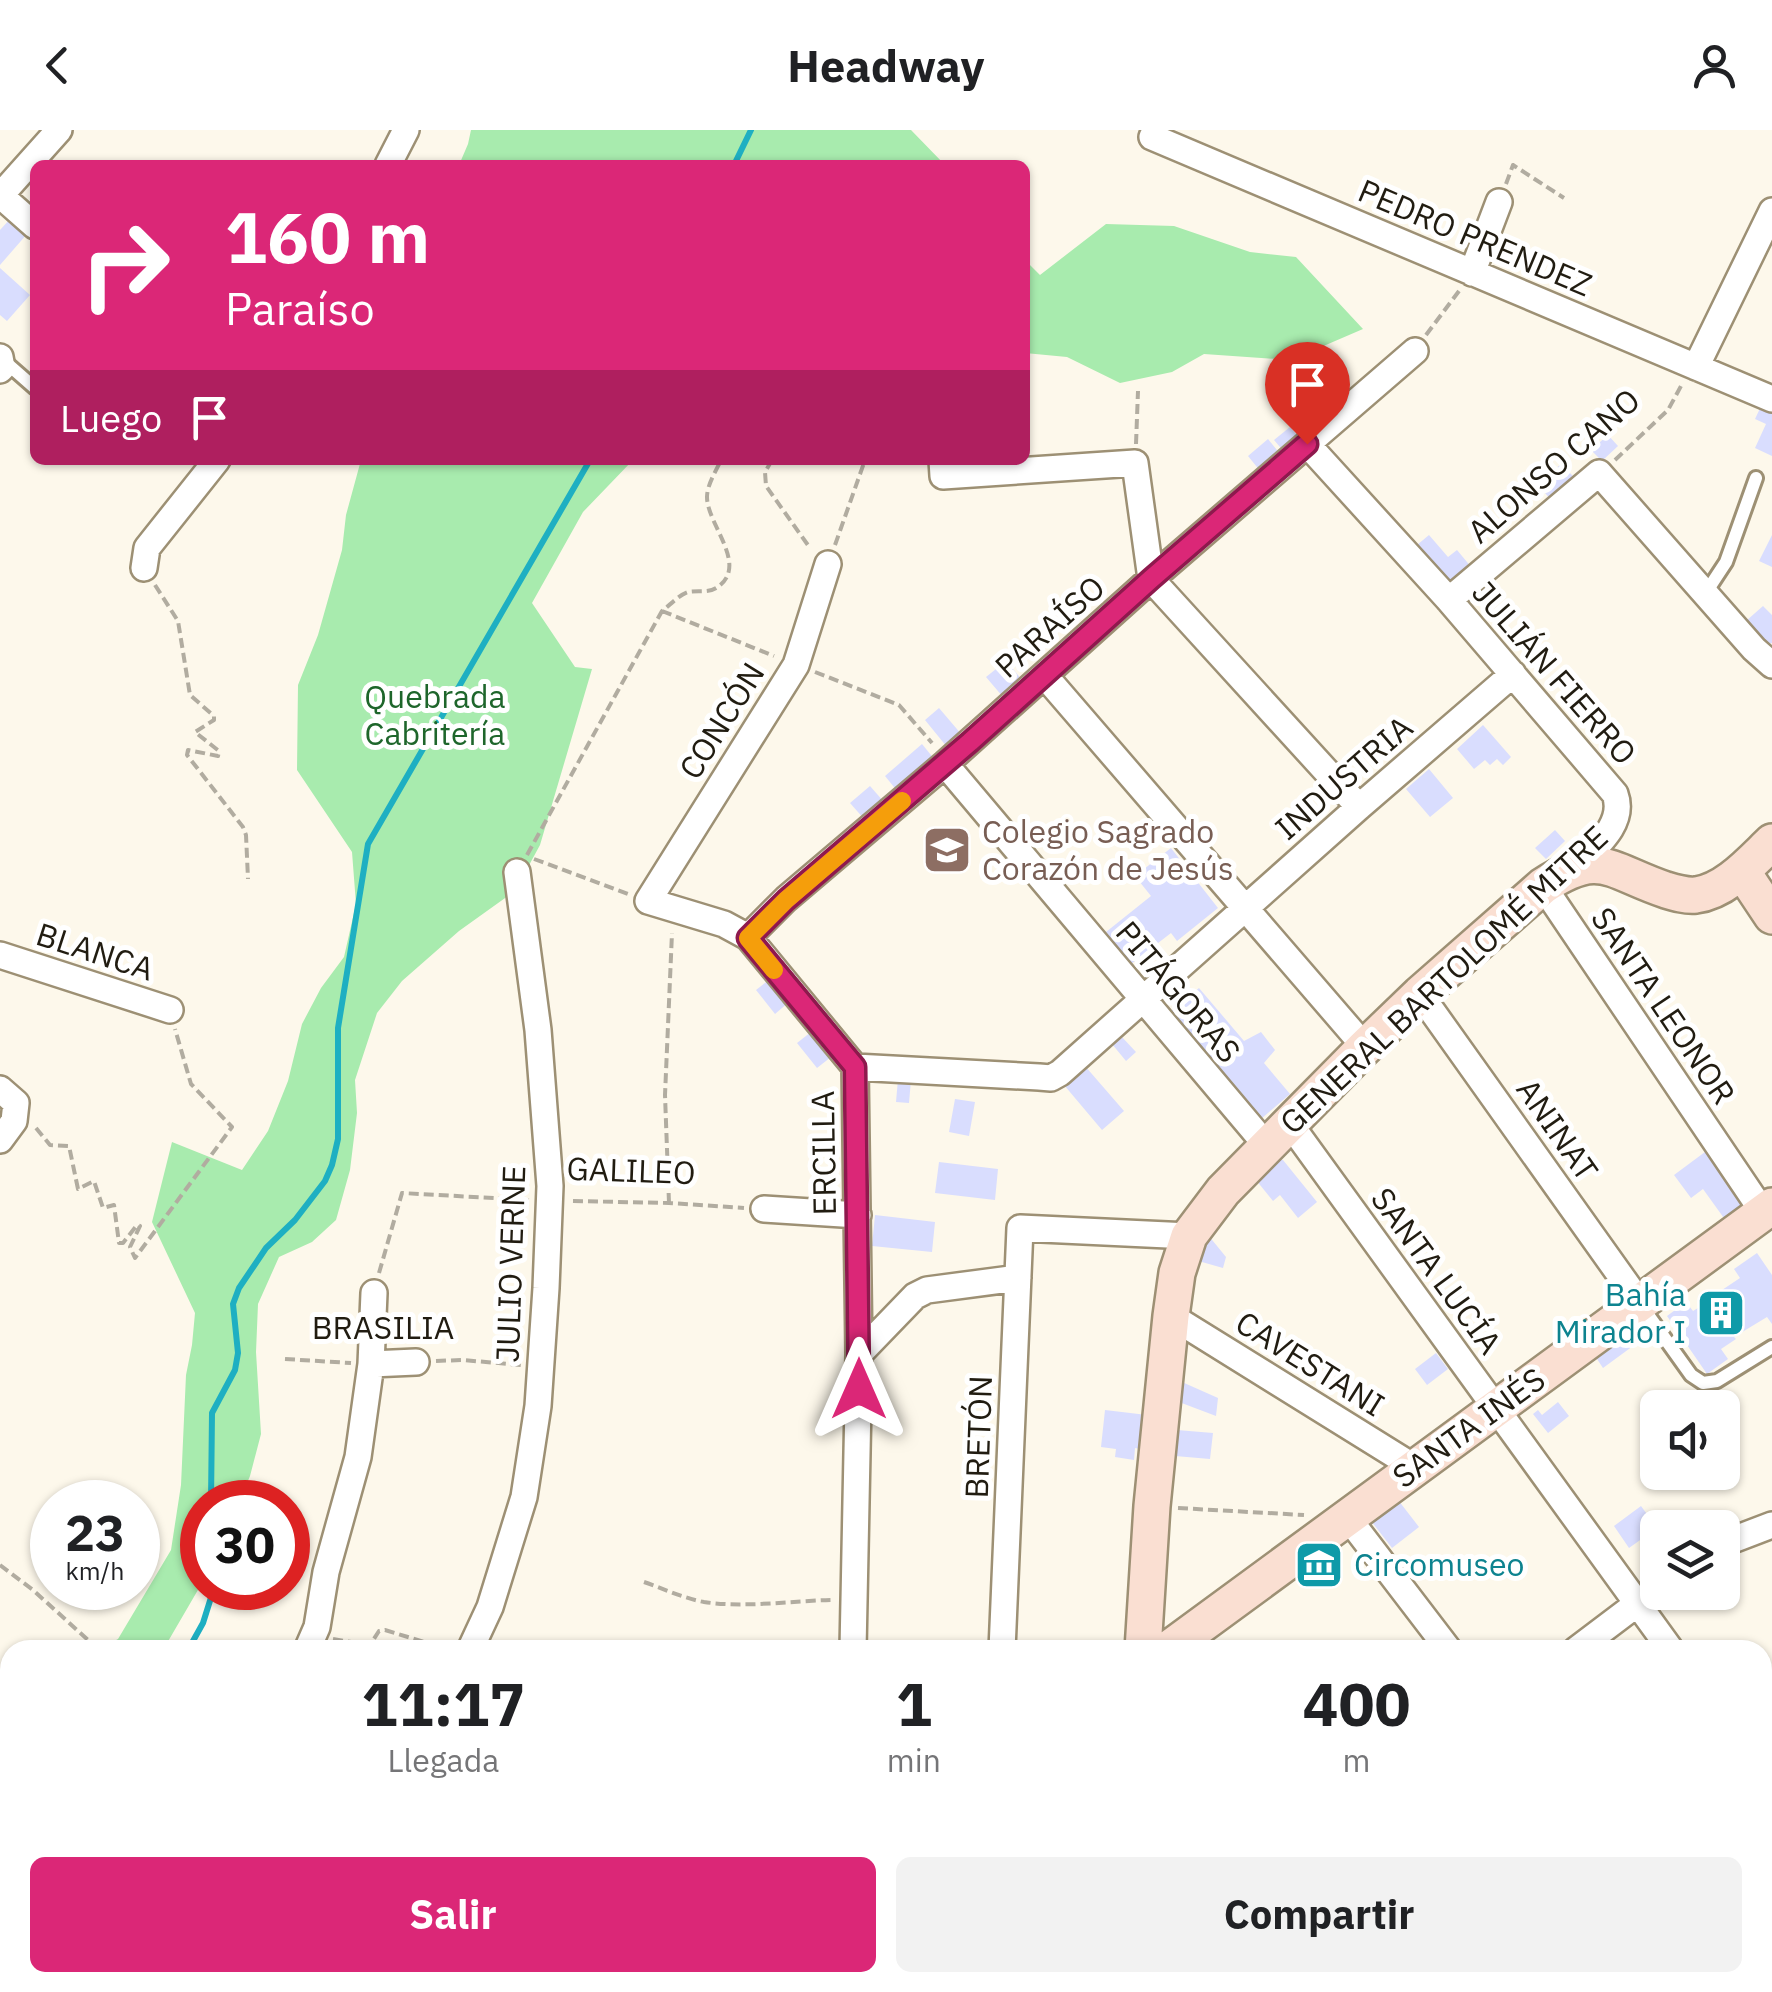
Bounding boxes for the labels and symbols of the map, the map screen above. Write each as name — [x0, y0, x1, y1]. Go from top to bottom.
street label: PEDRO PRENDEZ — [1352, 169, 1599, 305]
pin — [1265, 342, 1350, 445]
street label: ALONSO CANO — [1458, 379, 1648, 552]
street label: PARAÍSO — [986, 566, 1113, 687]
street label: JULIÁN FIERRO — [1463, 572, 1646, 773]
street label: CONCÓN — [669, 654, 773, 787]
park label: Quebrada Cabritería — [364, 675, 506, 754]
street label: INDUSTRIA — [1266, 706, 1421, 848]
place label: Colegio Sagrado Corazón de Jesús — [982, 810, 1234, 889]
street label: GENERAL BARTOLOMÉ MITRE — [1270, 816, 1616, 1143]
school or university icon: Colegio Sagrado Corazón de Jesús — [921, 824, 973, 876]
street label: SANTA LEONOR — [1582, 899, 1745, 1112]
street label: BLANCA — [31, 912, 159, 990]
street label: PITÁGORAS — [1107, 912, 1250, 1071]
street label: ANINAT — [1508, 1070, 1608, 1189]
street label: ERCILLA — [801, 1090, 845, 1216]
street label: GALILEO — [566, 1147, 696, 1193]
street label: JULIO VERNE — [486, 1165, 534, 1363]
street label: SANTA LUCÍA — [1362, 1179, 1511, 1362]
place label: Bahía Mirador I — [1555, 1273, 1686, 1352]
building icon: Bahía Mirador I — [1695, 1287, 1747, 1339]
street label: CAVESTANI — [1228, 1301, 1393, 1425]
street label: BRASILIA — [312, 1306, 454, 1348]
position arrow — [807, 1337, 911, 1441]
street label: SANTA INÉS — [1384, 1358, 1553, 1497]
street label: BRETÓN — [955, 1375, 1001, 1499]
speed limit sign: 30 — [180, 1480, 310, 1610]
museum icon: Circomuseo — [1293, 1539, 1345, 1591]
place label: Circomuseo — [1354, 1543, 1524, 1585]

